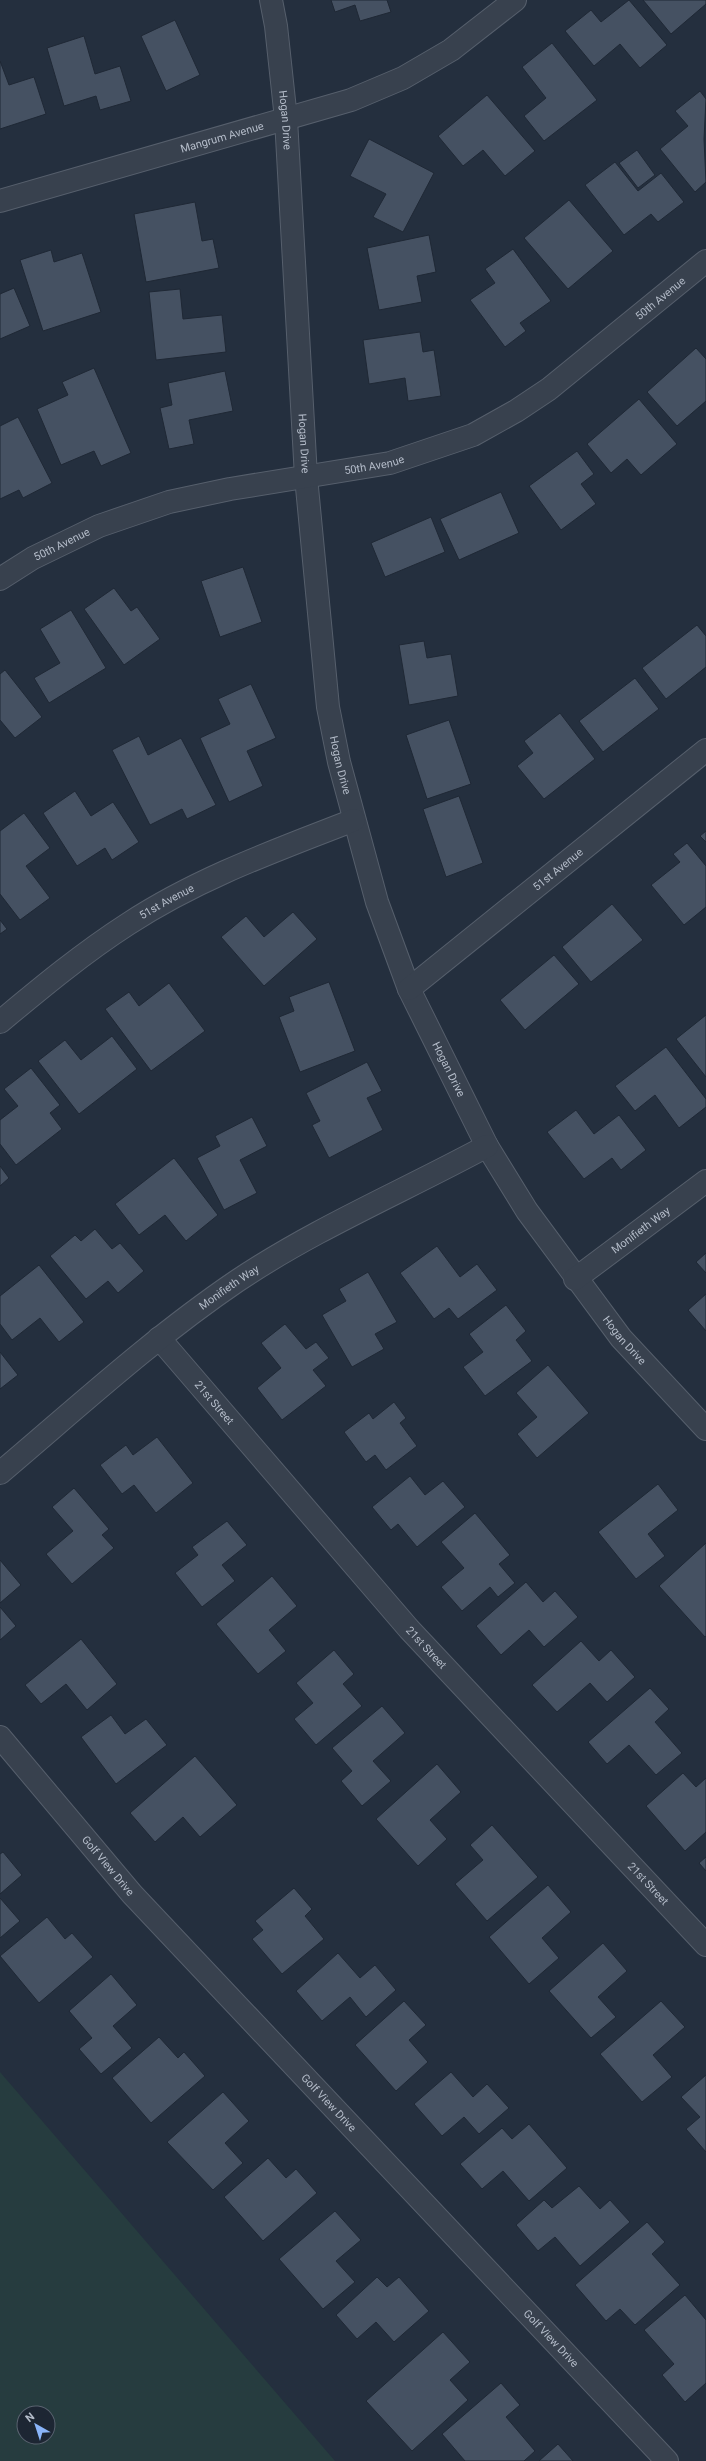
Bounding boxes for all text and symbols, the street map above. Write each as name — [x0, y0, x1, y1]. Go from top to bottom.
street label: Hogan Drive — [276, 90, 294, 150]
street label: Mangrum Avenue — [179, 119, 265, 156]
street label: 50th Avenue — [633, 274, 688, 323]
street label: Hogan Drive — [295, 413, 312, 474]
street label: 50th Avenue — [343, 453, 406, 477]
street label: 50th Avenue — [32, 525, 92, 564]
street label: Hogan Drive — [327, 735, 354, 796]
street label: 51st Avenue — [530, 846, 586, 894]
street label: 51st Avenue — [137, 882, 196, 922]
street label: Hogan Drive — [429, 1040, 468, 1099]
street label: Monifieth Way — [609, 1204, 673, 1256]
street label: Monifieth Way — [197, 1262, 262, 1313]
street label: Hogan Drive — [600, 1313, 649, 1368]
street label: 21st Street — [192, 1378, 237, 1428]
street label: 21st Street — [403, 1624, 449, 1672]
street label: Golf View Drive — [79, 1833, 137, 1899]
street label: 21st Street — [625, 1860, 671, 1908]
street label: Golf View Drive — [298, 2072, 359, 2135]
street label: Golf View Drive — [521, 2307, 581, 2370]
north arrow — [16, 2405, 56, 2445]
text: N — [23, 2410, 37, 2425]

